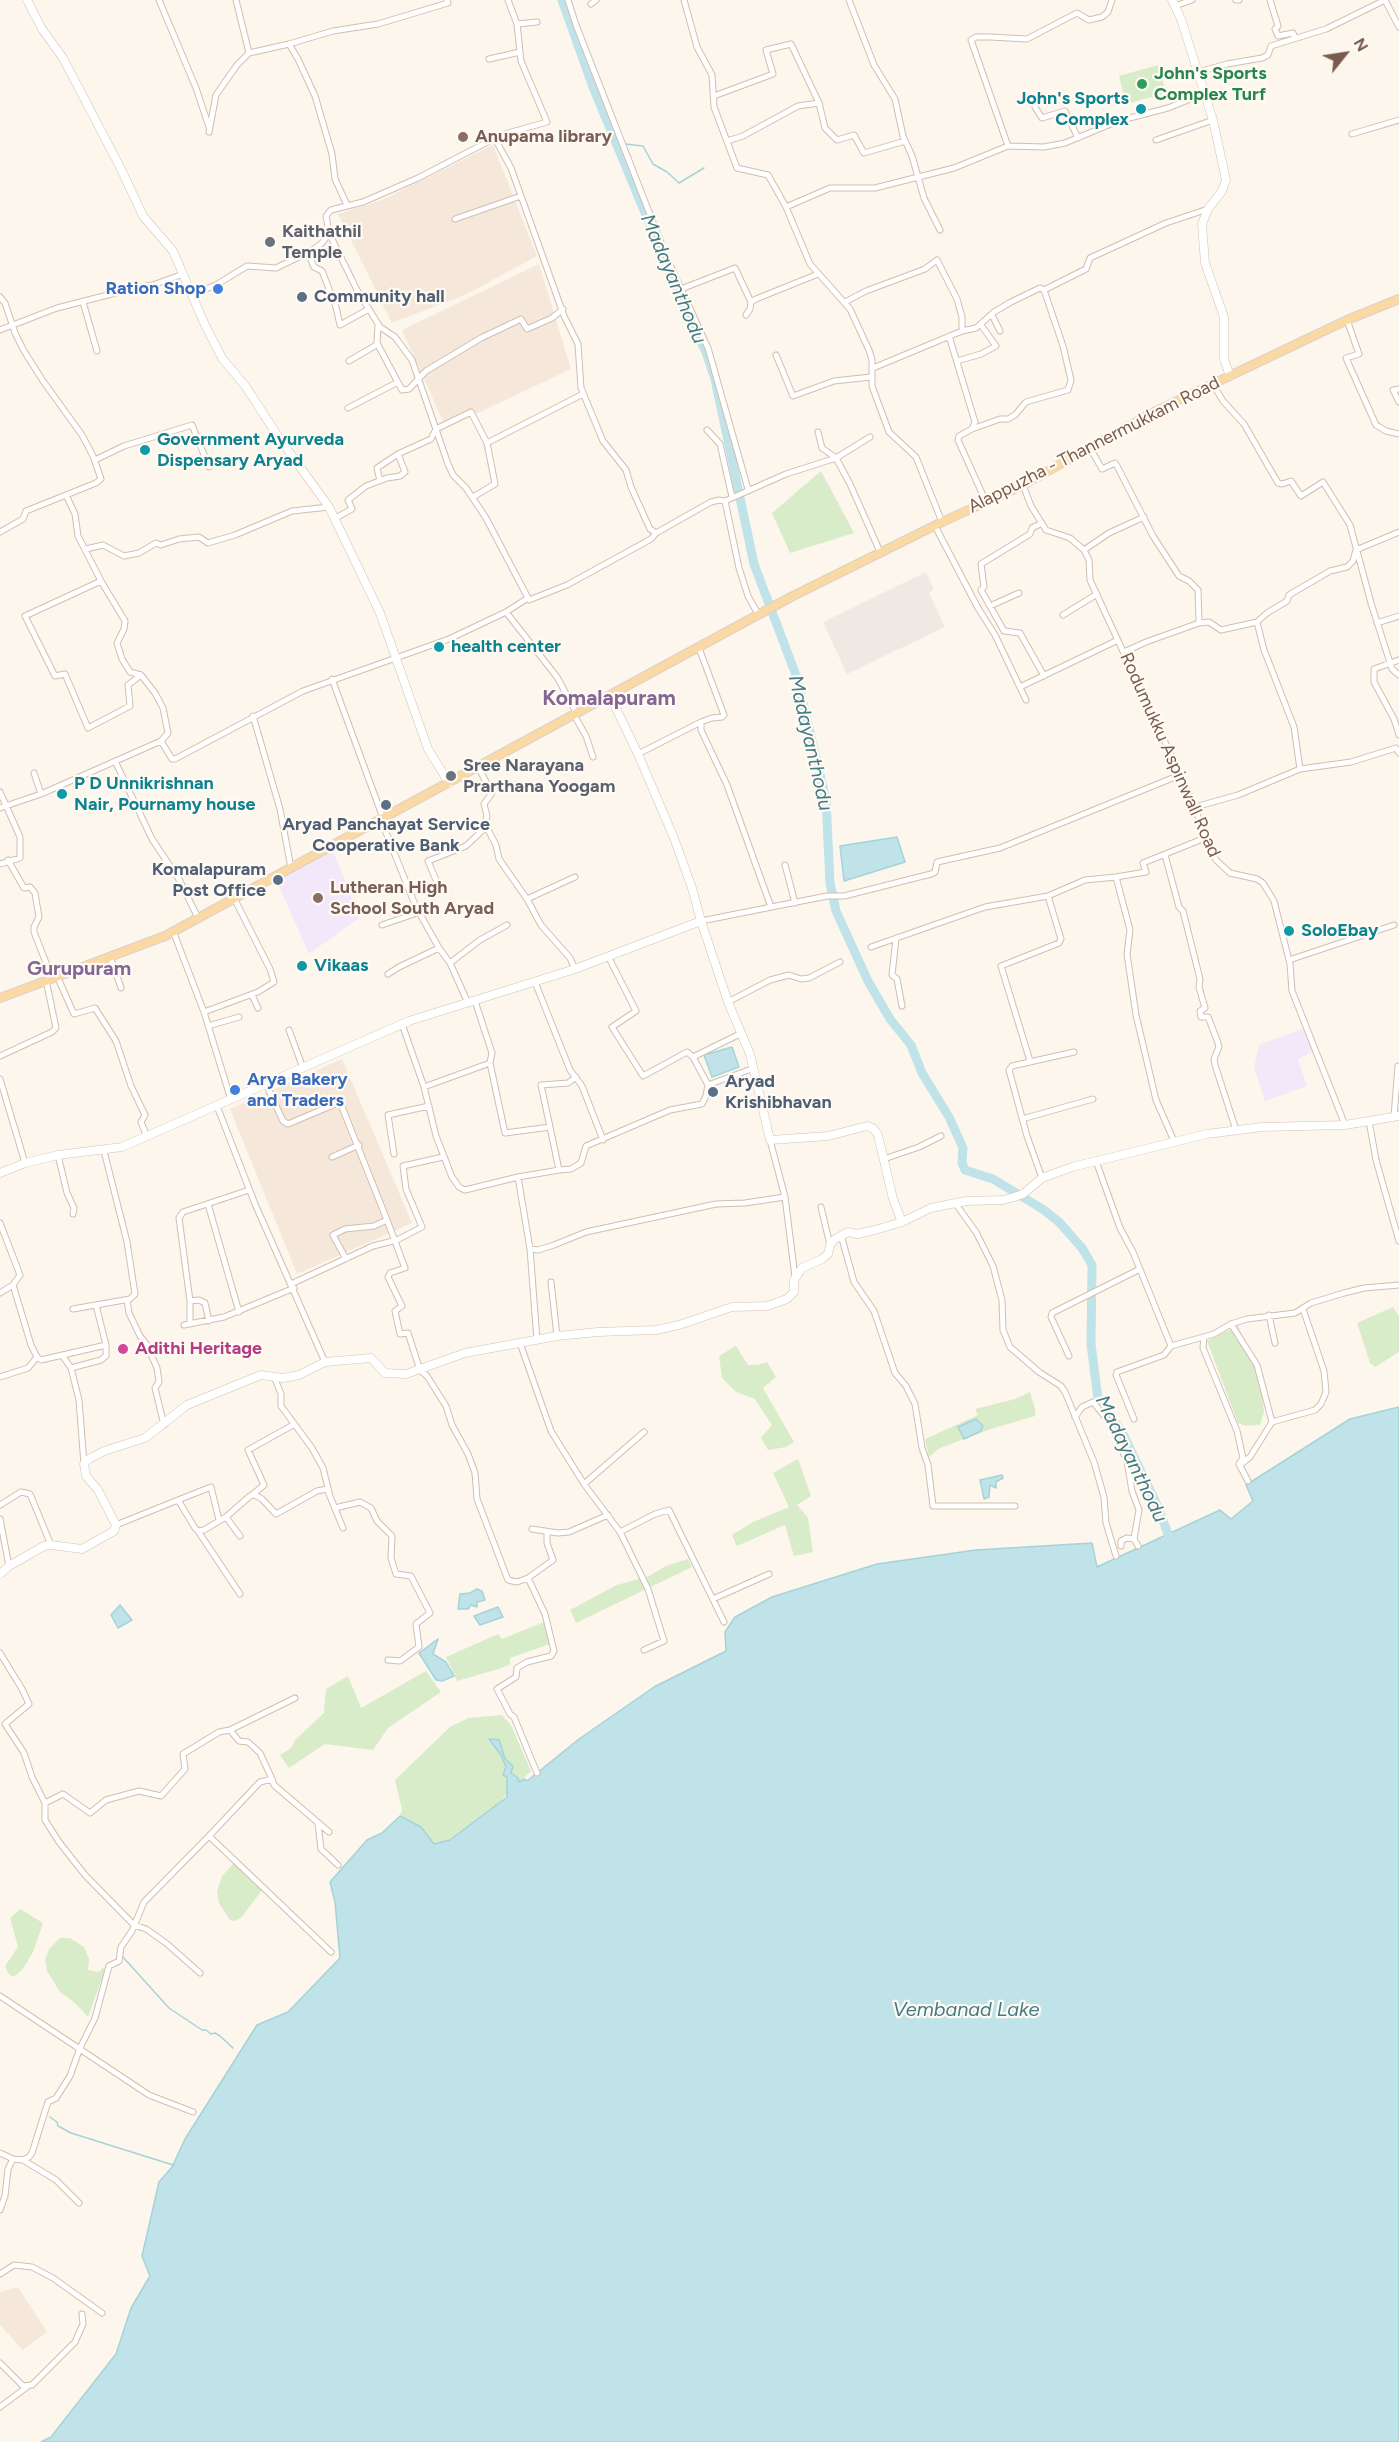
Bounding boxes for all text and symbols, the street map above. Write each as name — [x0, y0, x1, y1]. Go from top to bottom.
north arrow — [1315, 24, 1375, 84]
text: N — [1350, 35, 1372, 55]
place label: John's Sports Complex Turf — [1154, 63, 1267, 106]
marker: John's Sports Complex Turf — [1135, 77, 1149, 91]
place label: John's Sports Complex — [1016, 88, 1129, 130]
marker: John's Sports Complex — [1134, 102, 1148, 116]
place label: Anupama library — [475, 126, 612, 148]
marker: Anupama library — [456, 130, 470, 144]
water label: Madayanthodu — [635, 210, 711, 348]
place label: Kaithathil Temple — [282, 221, 361, 264]
marker: Kaithathil Temple — [263, 235, 277, 249]
place label: Ration Shop — [105, 278, 206, 300]
marker: Ration Shop — [211, 282, 225, 296]
place label: Community hall — [314, 286, 445, 308]
marker: Community hall — [295, 290, 309, 304]
street label: Alappuzha - Thannermukkam Road — [965, 372, 1223, 518]
place label: Government Ayurveda Dispensary Aryad — [157, 429, 344, 472]
marker: Government Ayurveda Dispensary Aryad — [138, 443, 152, 457]
place label: health center — [451, 636, 561, 658]
marker: health center — [432, 640, 446, 654]
street label: Rodumukku Aspinwall Road — [1115, 649, 1225, 861]
water label: Madayanthodu — [783, 673, 837, 813]
district label: Komalapuram — [542, 686, 676, 712]
place label: Sree Narayana Prarthana Yoogam — [463, 755, 615, 798]
marker: Sree Narayana Prarthana Yoogam — [444, 769, 458, 783]
place label: P D Unnikrishnan Nair, Pournamy house — [74, 773, 255, 816]
marker: P D Unnikrishnan Nair, Pournamy house — [55, 787, 69, 801]
marker: Aryad Panchayat Service Cooperative Bank — [379, 798, 393, 812]
place label: Aryad Panchayat Service Cooperative Bank — [282, 814, 490, 856]
place label: Komalapuram Post Office — [152, 859, 266, 902]
marker: Komalapuram Post Office — [271, 873, 285, 887]
place label: Lutheran High School South Aryad — [330, 877, 494, 920]
marker: Lutheran High School South Aryad — [311, 891, 325, 905]
place label: SoloEbay — [1301, 920, 1378, 942]
marker: SoloEbay — [1282, 924, 1296, 938]
place label: Vikaas — [314, 955, 369, 977]
district label: Gurupuram — [27, 957, 131, 981]
marker: Vikaas — [295, 959, 309, 973]
place label: Arya Bakery and Traders — [247, 1069, 348, 1112]
place label: Aryad Krishibhavan — [725, 1071, 832, 1114]
marker: Arya Bakery and Traders — [228, 1083, 242, 1097]
marker: Aryad Krishibhavan — [706, 1085, 720, 1099]
place label: Adithi Heritage — [135, 1338, 262, 1360]
marker: Adithi Heritage — [116, 1342, 130, 1356]
water label: Madayanthodu — [1090, 1391, 1172, 1527]
water label: Vembanad Lake — [893, 1998, 1039, 2022]

